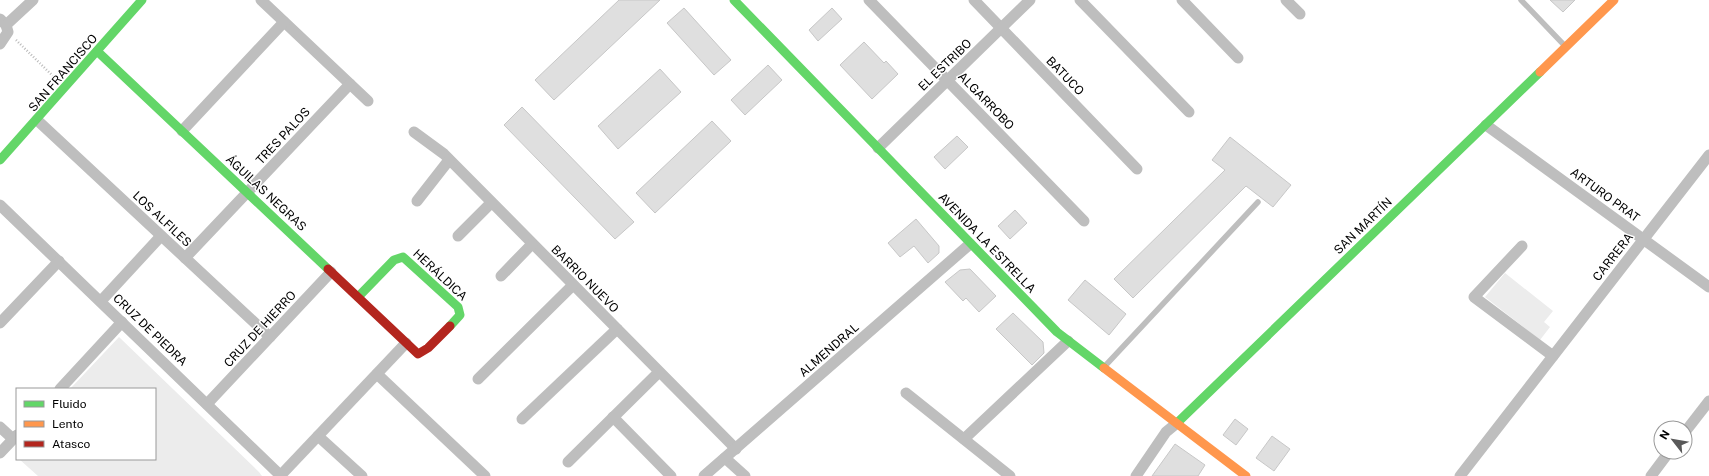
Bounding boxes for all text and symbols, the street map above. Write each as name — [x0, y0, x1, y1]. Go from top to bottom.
street label: SAN FRANCISCO — [26, 31, 100, 114]
street label: EL ESTRIBO — [916, 36, 975, 94]
street label: BATUCO — [1043, 54, 1087, 98]
street label: ALGARROBO — [955, 69, 1017, 133]
street label: TRES PALOS — [253, 105, 313, 167]
street label: ÁGUILAS NEGRAS — [223, 152, 309, 234]
street label: ARTURO PRAT — [1568, 165, 1642, 225]
street label: LOS ALFILES — [130, 188, 194, 250]
street label: AVENIDA LA ESTRELLA — [935, 190, 1039, 296]
street label: SAN MARTÍN — [1331, 195, 1395, 257]
street label: CARRERA — [1590, 230, 1636, 284]
street label: BARRIO NUEVO — [548, 242, 622, 316]
street label: HERÁLDICA — [410, 246, 470, 304]
street label: CRUZ DE HIERRO — [221, 288, 299, 370]
street label: CRUZ DE PIEDRA — [110, 291, 190, 369]
street label: ALMENDRAL — [796, 320, 862, 380]
legend — [16, 388, 156, 460]
text: Fluido — [52, 397, 87, 411]
text: Lento — [52, 417, 84, 431]
north arrow — [1653, 420, 1693, 460]
text: N — [1657, 428, 1672, 442]
text: Atasco — [52, 437, 91, 451]

